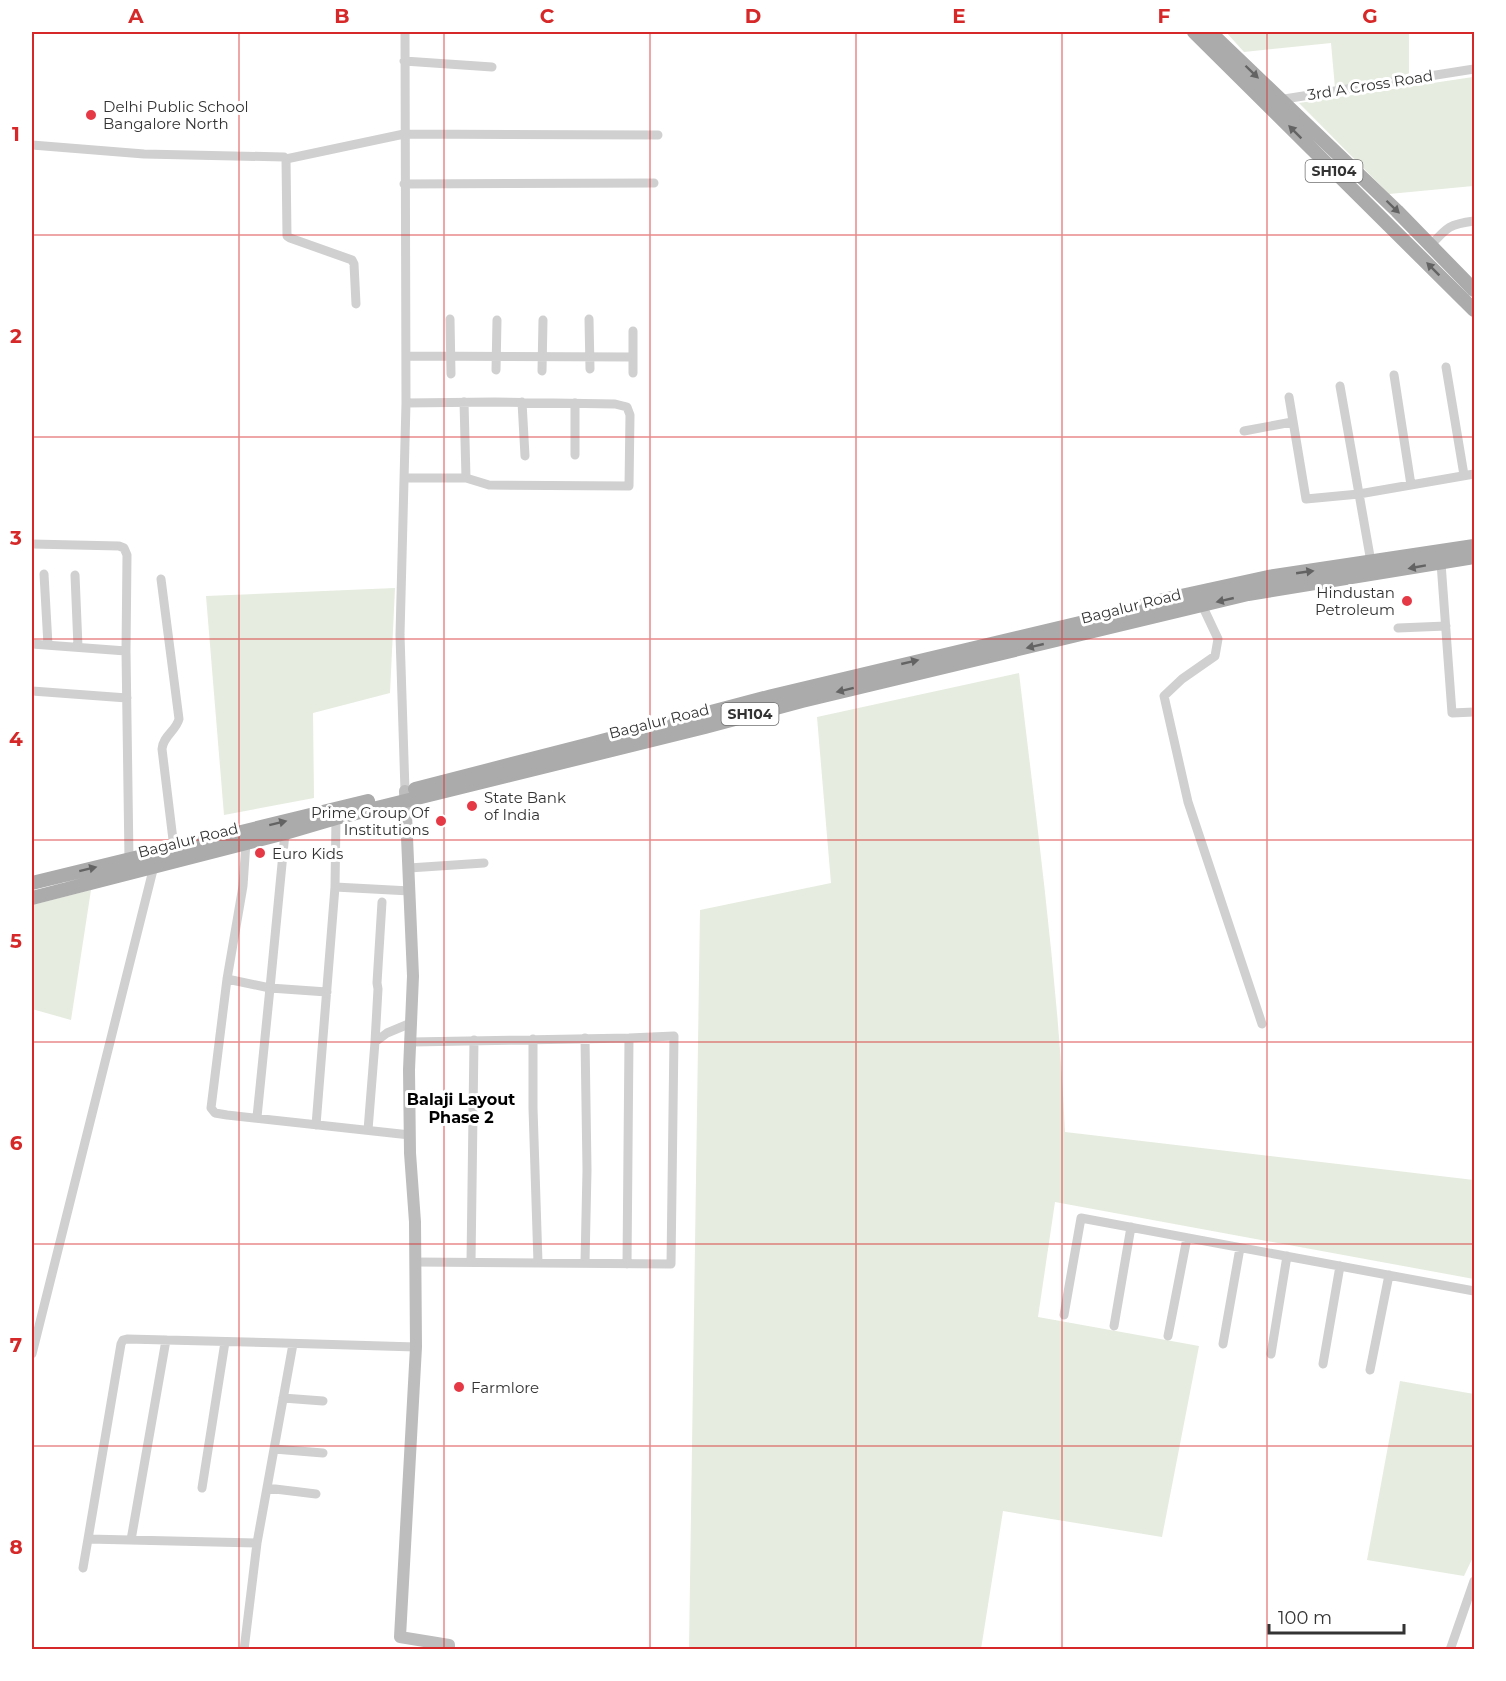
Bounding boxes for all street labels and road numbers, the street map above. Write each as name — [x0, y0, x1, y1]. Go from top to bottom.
street label: 3rd A Cross Road — [1306, 66, 1434, 104]
road number: SH104 — [1306, 160, 1362, 182]
street label: Bagalur Road — [1079, 584, 1183, 628]
street label: Bagalur Road — [607, 699, 711, 743]
road number: SH104 — [722, 703, 778, 725]
street label: Bagalur Road — [136, 818, 240, 862]

